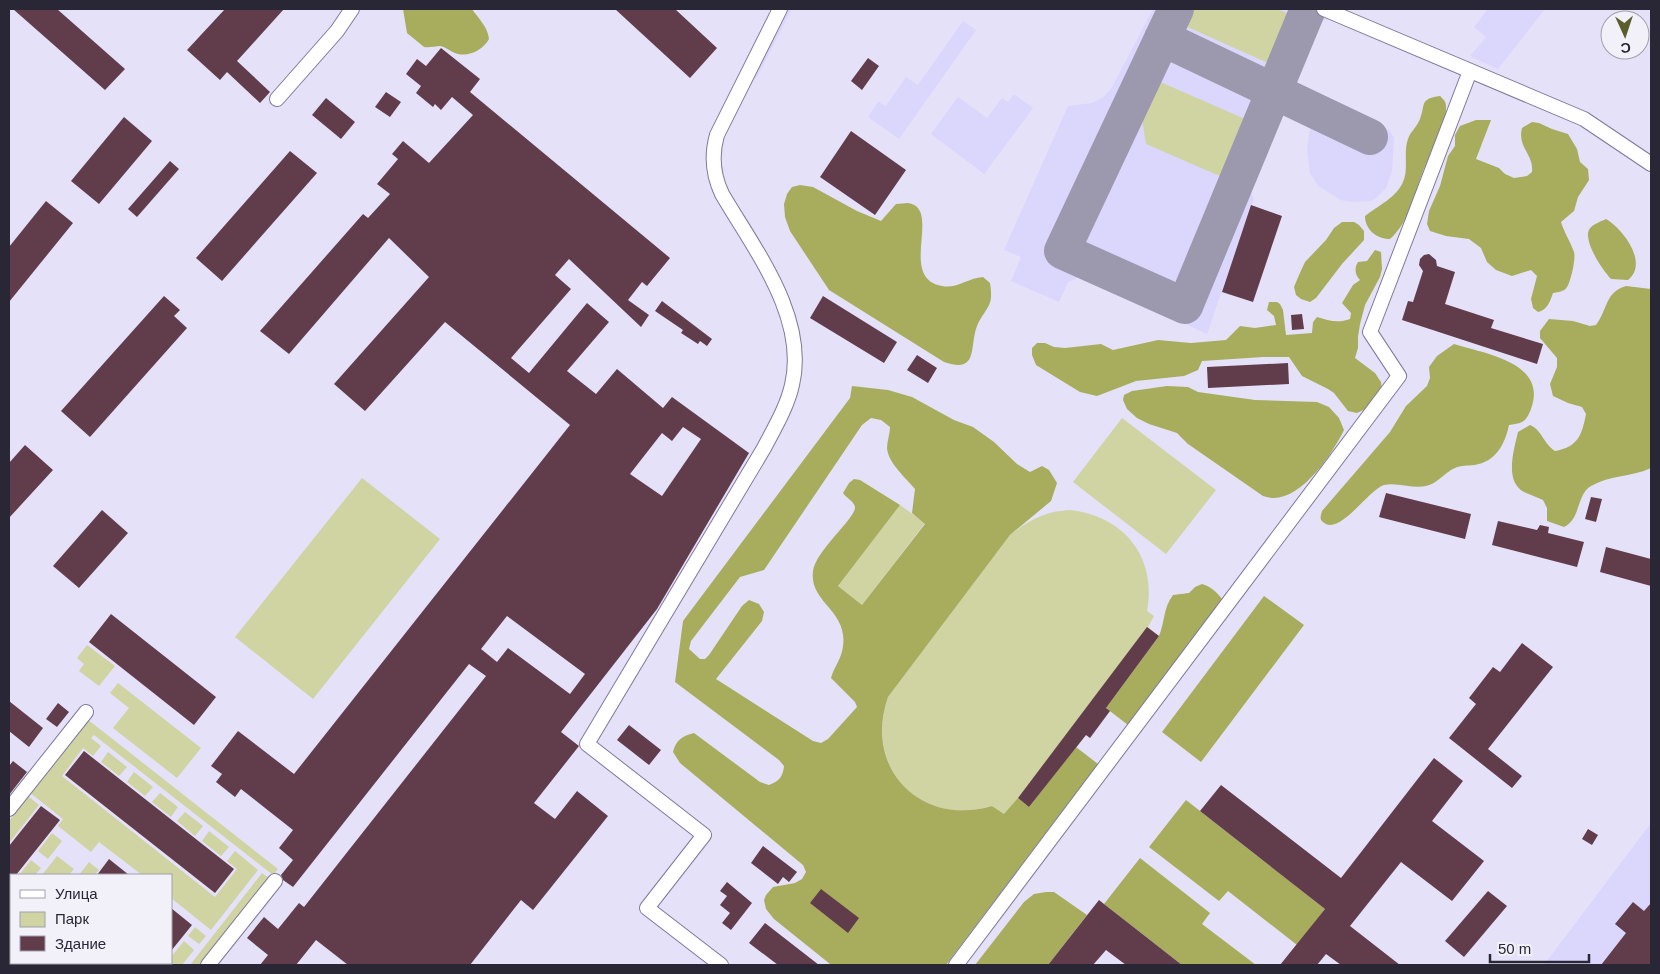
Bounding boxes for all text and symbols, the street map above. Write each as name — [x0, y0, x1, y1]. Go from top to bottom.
north arrow — [1600, 10, 1650, 60]
text: С — [1620, 40, 1631, 56]
legend — [10, 874, 172, 964]
text: Улица — [55, 885, 98, 902]
text: Парк — [55, 910, 89, 927]
scale bar — [1490, 932, 1589, 964]
text: Здание — [55, 935, 106, 952]
text: 50 m — [1498, 940, 1531, 957]

